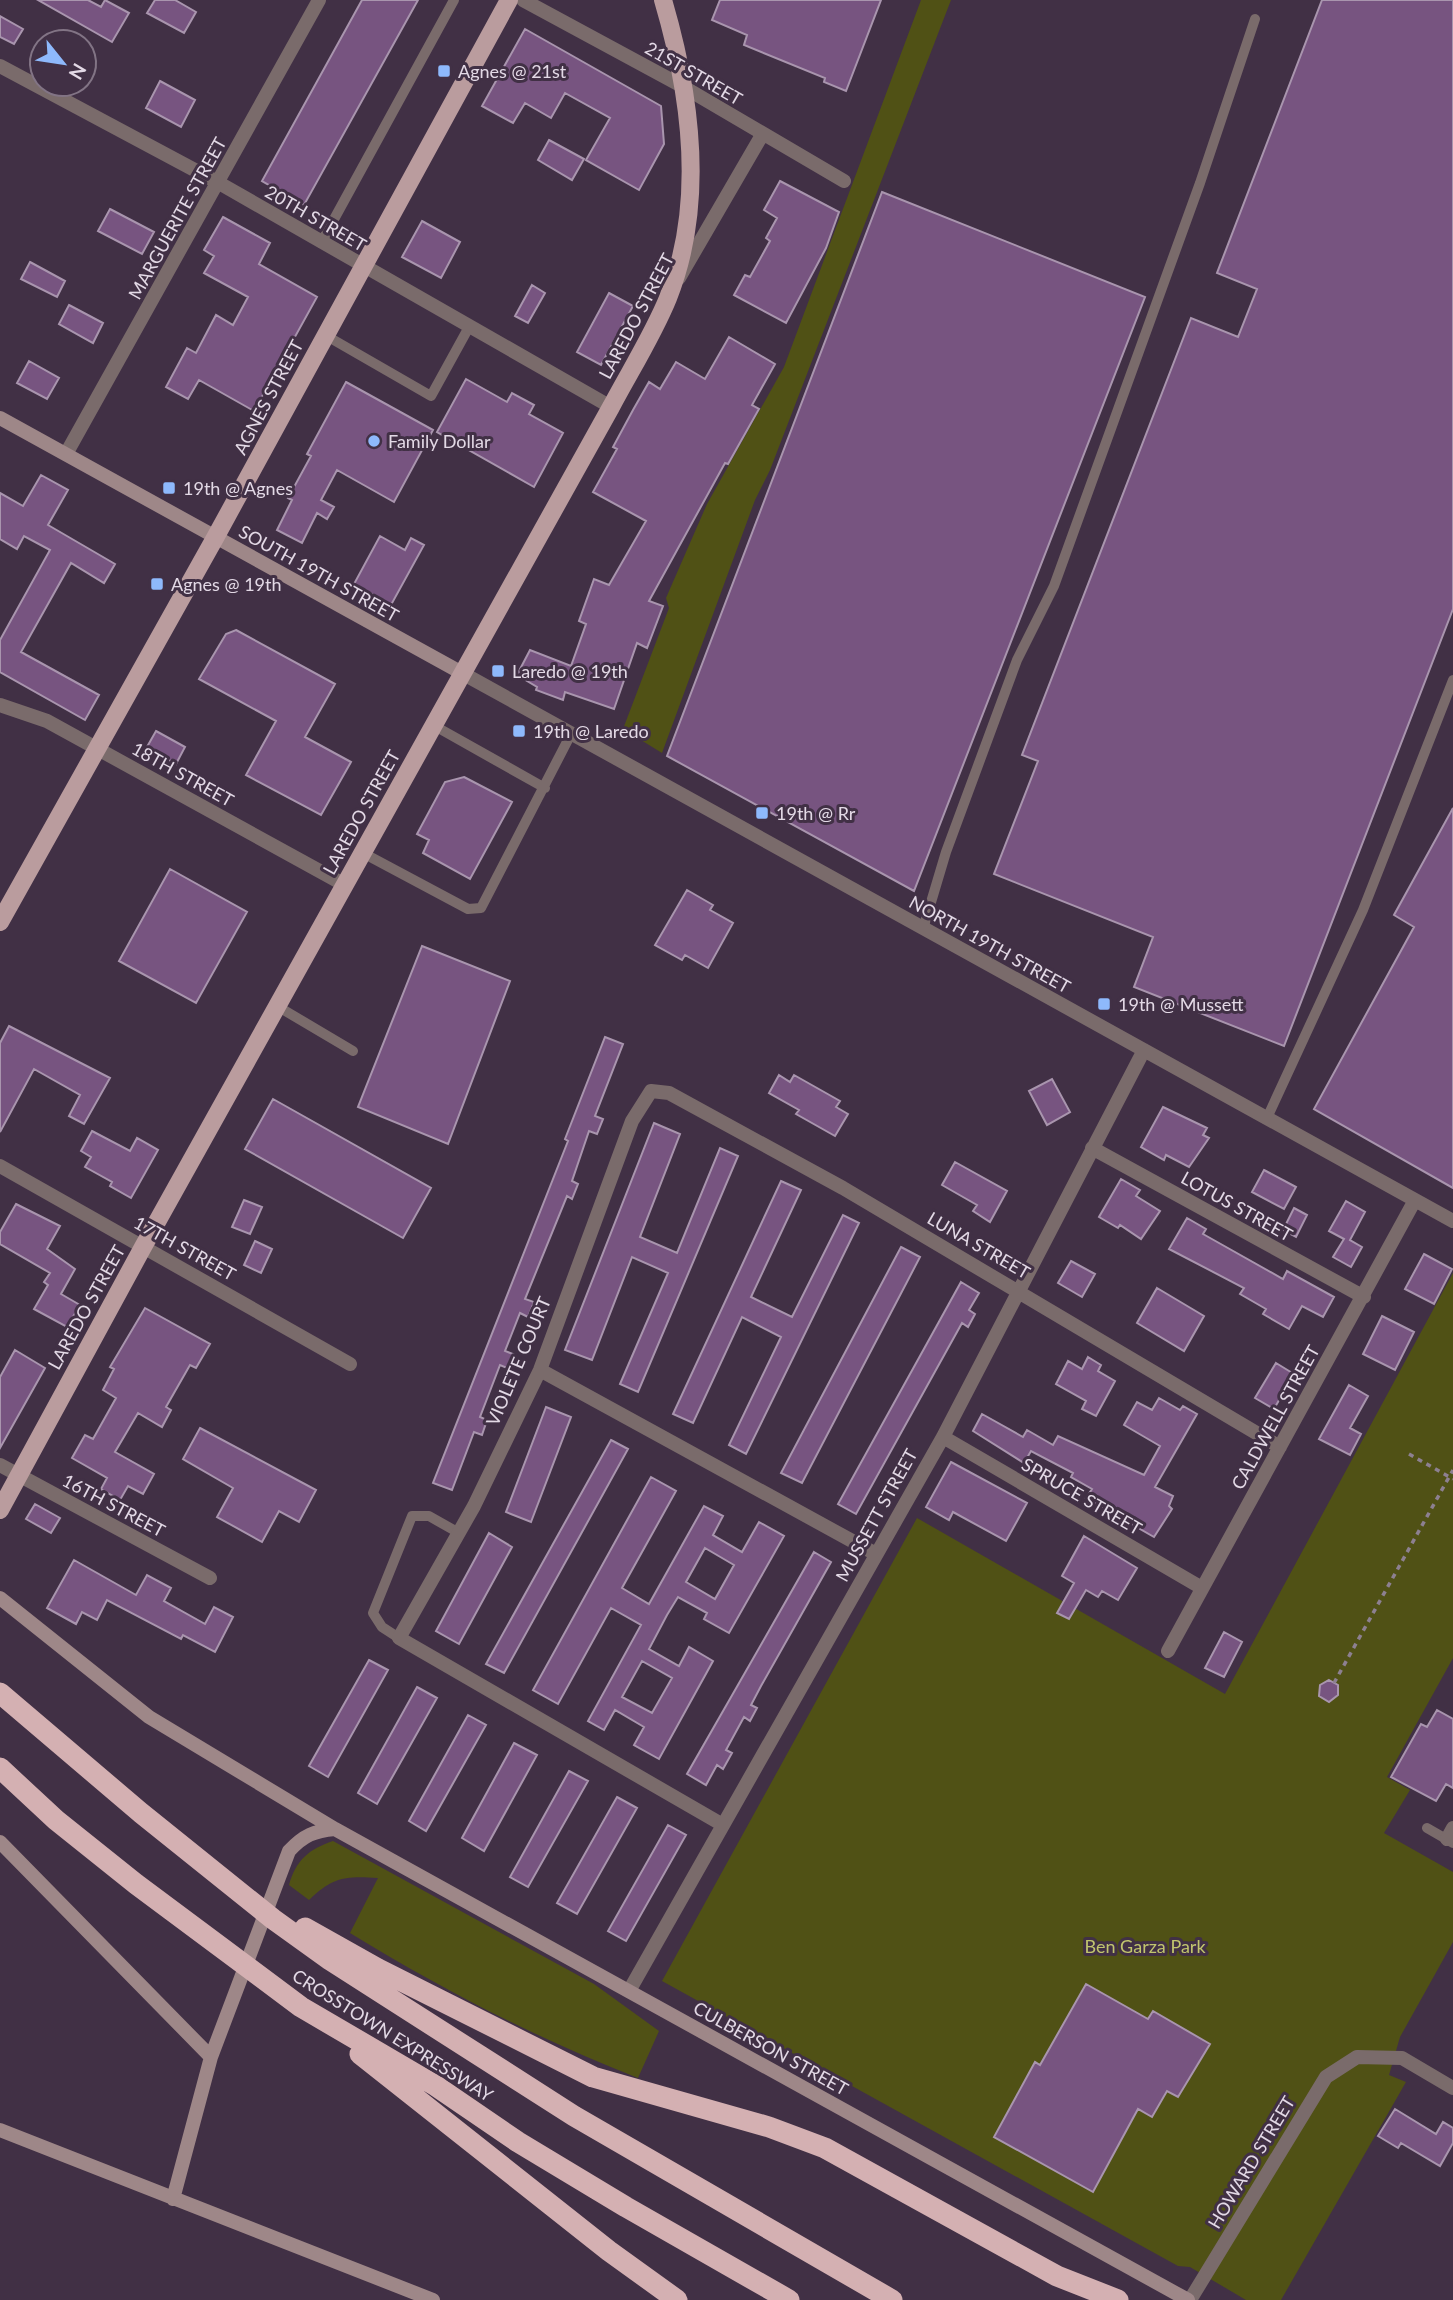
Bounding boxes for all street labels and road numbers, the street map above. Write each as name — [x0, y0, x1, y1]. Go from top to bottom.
street label: 21ST STREET — [642, 36, 747, 110]
street label: MARGUERITE STREET — [123, 133, 231, 303]
street label: 20TH STREET — [262, 180, 371, 256]
street label: LAREDO STREET — [594, 249, 678, 382]
street label: AGNES STREET — [229, 336, 308, 458]
street label: SOUTH 19TH STREET — [235, 520, 403, 626]
street label: 18TH STREET — [128, 737, 238, 811]
street label: LAREDO STREET — [318, 746, 404, 878]
street label: NORTH 19TH STREET — [906, 891, 1075, 998]
street label: LOTUS STREET — [1178, 1166, 1297, 1246]
street label: LUNA STREET — [924, 1207, 1035, 1283]
street label: 17TH STREET — [130, 1211, 240, 1285]
street label: LAREDO STREET — [43, 1241, 129, 1373]
street label: VIOLETE COURT — [481, 1293, 555, 1429]
street label: CALDWELL STREET — [1226, 1341, 1324, 1493]
street label: MUSSETT STREET — [830, 1444, 922, 1585]
street label: SPRUCE STREET — [1018, 1453, 1146, 1539]
street label: 16TH STREET — [59, 1469, 169, 1541]
street label: CROSSTOWN EXPRESSWAY — [289, 1964, 498, 2106]
street label: CULBERSON STREET — [690, 1996, 852, 2100]
street label: HOWARD STREET — [1203, 2091, 1299, 2232]

